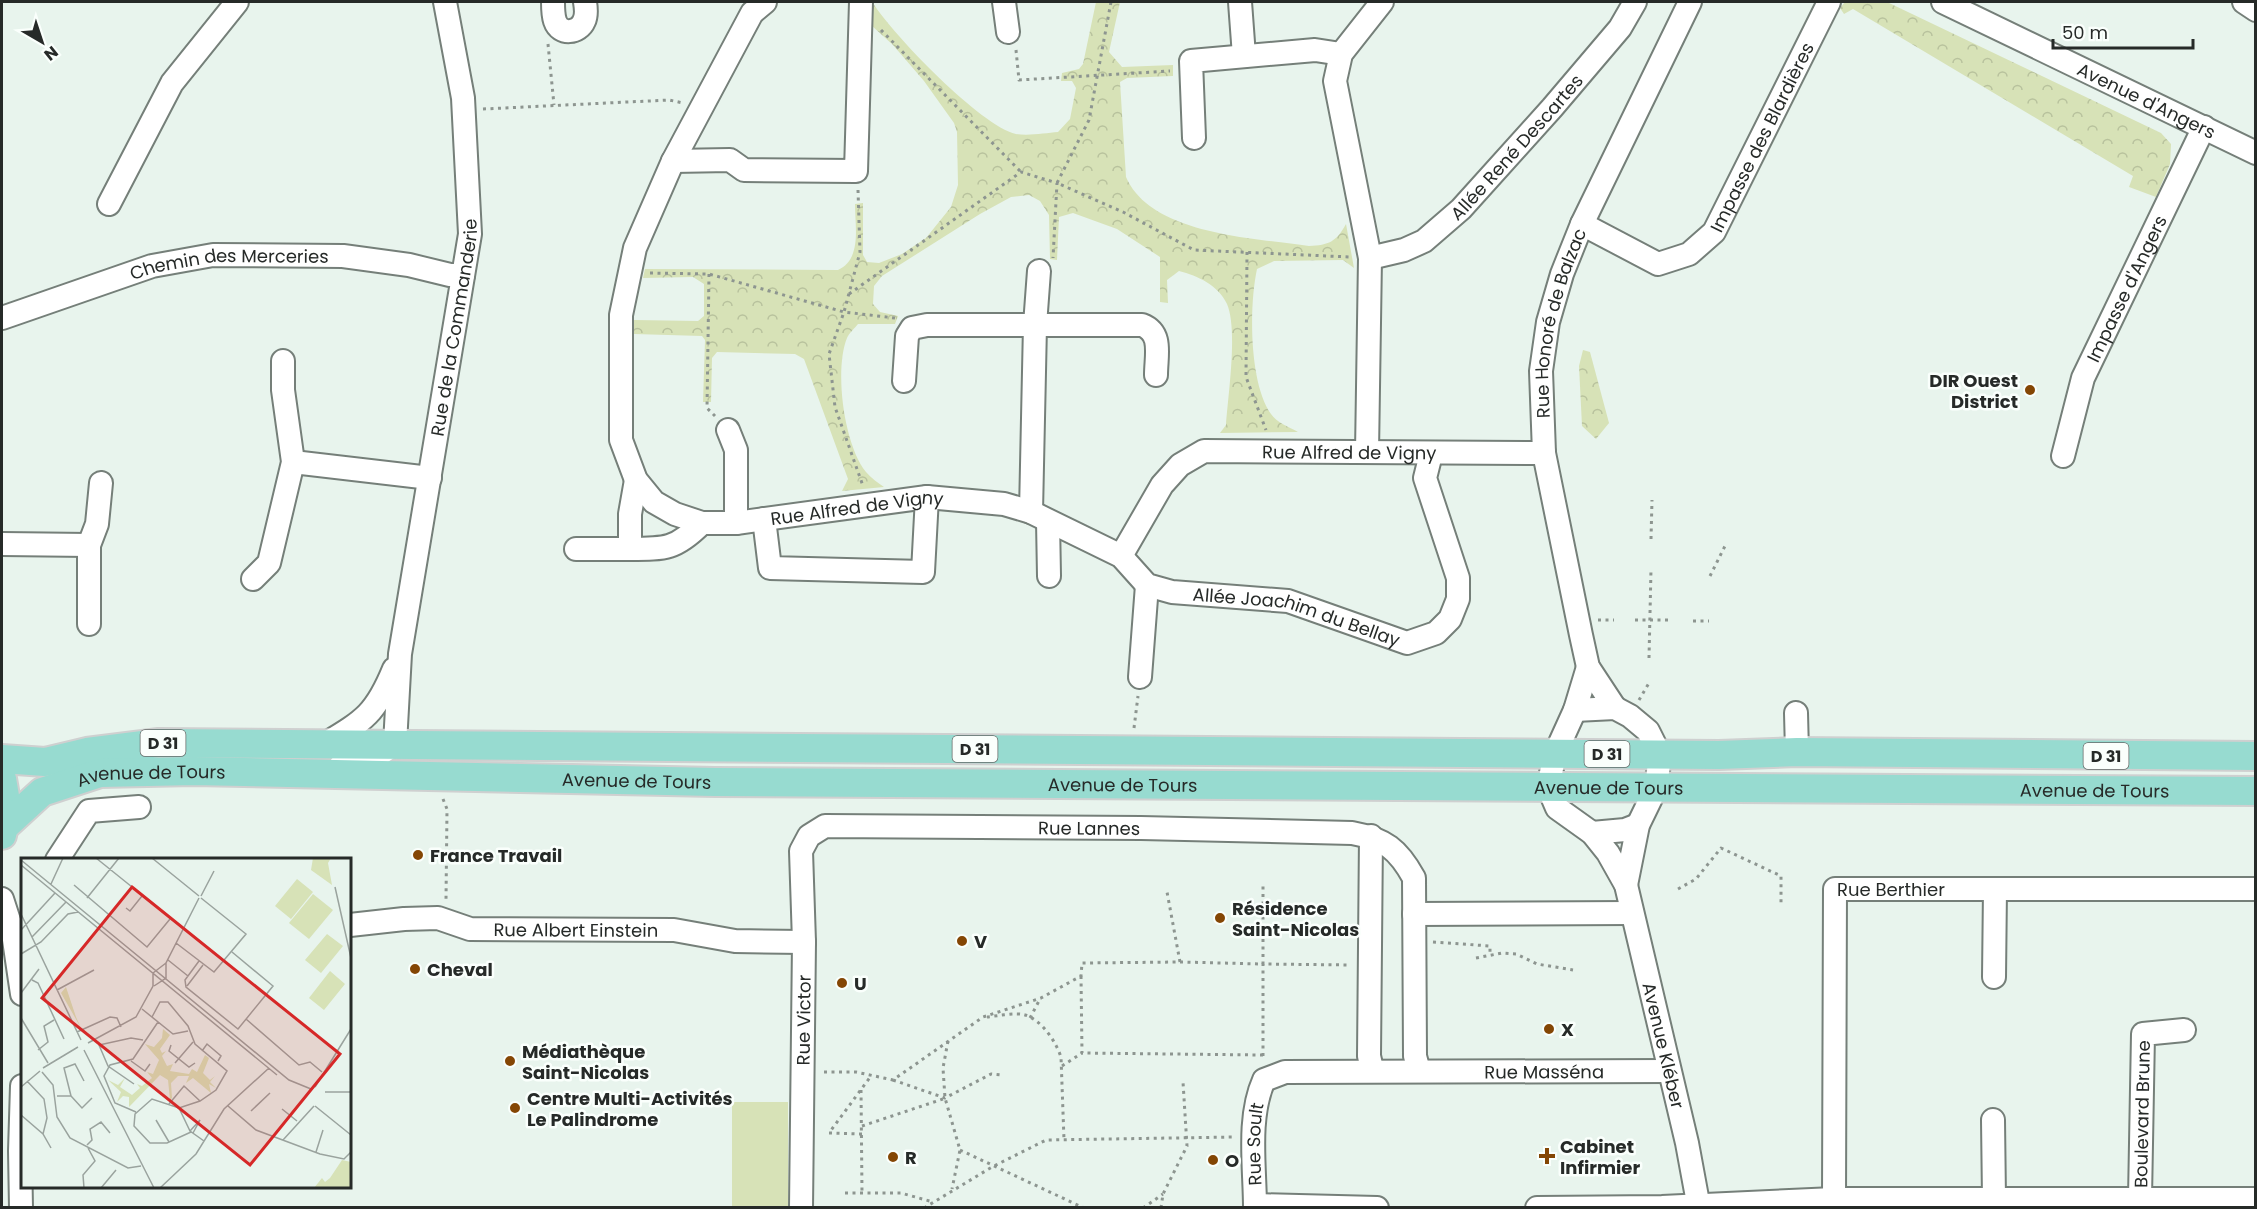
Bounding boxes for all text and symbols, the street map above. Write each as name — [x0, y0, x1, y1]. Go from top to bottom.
north arrow — [12, 12, 72, 72]
scale bar — [2053, 12, 2192, 50]
text: 50 m — [2062, 20, 2108, 45]
street label: Impasse des Blardières — [1704, 38, 1819, 236]
text: N — [39, 41, 63, 66]
street label: Avenue d'Angers — [2073, 56, 2220, 144]
street label: Allée René Descartes — [1445, 68, 1588, 226]
street label: Impasse d'Angers — [2080, 211, 2172, 366]
street label: Rue de la Commanderie — [424, 218, 482, 438]
street label: Rue Honoré de Balzac — [1528, 224, 1592, 419]
street label: Chemin des Merceries — [126, 242, 329, 285]
place label: DIR Ouest District — [1929, 368, 2018, 414]
marker: DIR Ouest District — [2023, 383, 2037, 397]
street label: Rue Alfred de Vigny — [1262, 439, 1437, 465]
street label: Rue Alfred de Vigny — [769, 484, 945, 531]
street label: Allée Joachim du Bellay — [1192, 581, 1404, 652]
road number: D 31 — [140, 730, 186, 756]
road number: D 31 — [952, 736, 998, 762]
road number: D 31 — [1584, 741, 1630, 767]
road number: D 31 — [2084, 743, 2128, 769]
street label: Avenue de Tours — [73, 758, 226, 792]
street label: Avenue de Tours — [562, 766, 712, 794]
street label: Avenue de Tours — [1048, 771, 1197, 797]
street label: Avenue de Tours — [1534, 774, 1683, 800]
street label: Avenue de Tours — [2020, 777, 2169, 803]
street label: Rue Lannes — [1038, 815, 1140, 840]
place label: France Travail — [430, 843, 562, 868]
marker: France Travail — [411, 848, 425, 862]
inset map — [21, 858, 351, 1188]
street label: Rue Berthier — [1837, 877, 1945, 902]
place label: Résidence Saint-Nicolas — [1232, 896, 1359, 942]
marker: Résidence Saint-Nicolas — [1213, 911, 1227, 925]
street label: Rue Albert Einstein — [493, 917, 658, 942]
place label: V — [974, 929, 987, 954]
marker: V — [955, 934, 969, 948]
place label: Cheval — [427, 957, 493, 982]
marker: Cheval — [408, 962, 422, 976]
place label: U — [854, 971, 867, 996]
street label: Rue Victor — [790, 974, 816, 1066]
marker: U — [835, 976, 849, 990]
street label: Avenue Kléber — [1637, 980, 1691, 1111]
place label: X — [1561, 1017, 1574, 1042]
marker: X — [1542, 1022, 1556, 1036]
place label: Médiathèque Saint-Nicolas — [522, 1039, 649, 1085]
street label: Boulevard Brune — [2128, 1040, 2155, 1188]
marker: Médiathèque Saint-Nicolas — [503, 1054, 517, 1068]
street label: Rue Masséna — [1484, 1059, 1604, 1084]
place label: Centre Multi-Activités Le Palindrome — [527, 1086, 733, 1132]
street label: Rue Soult — [1241, 1100, 1269, 1186]
marker: Centre Multi-Activités Le Palindrome — [508, 1101, 522, 1115]
place label: Cabinet Infirmier — [1560, 1134, 1640, 1180]
place label: R — [905, 1145, 917, 1170]
marker: Cabinet Infirmier — [1538, 1147, 1556, 1165]
place label: O — [1225, 1148, 1239, 1173]
marker: R — [886, 1150, 900, 1164]
marker: O — [1206, 1153, 1220, 1167]

